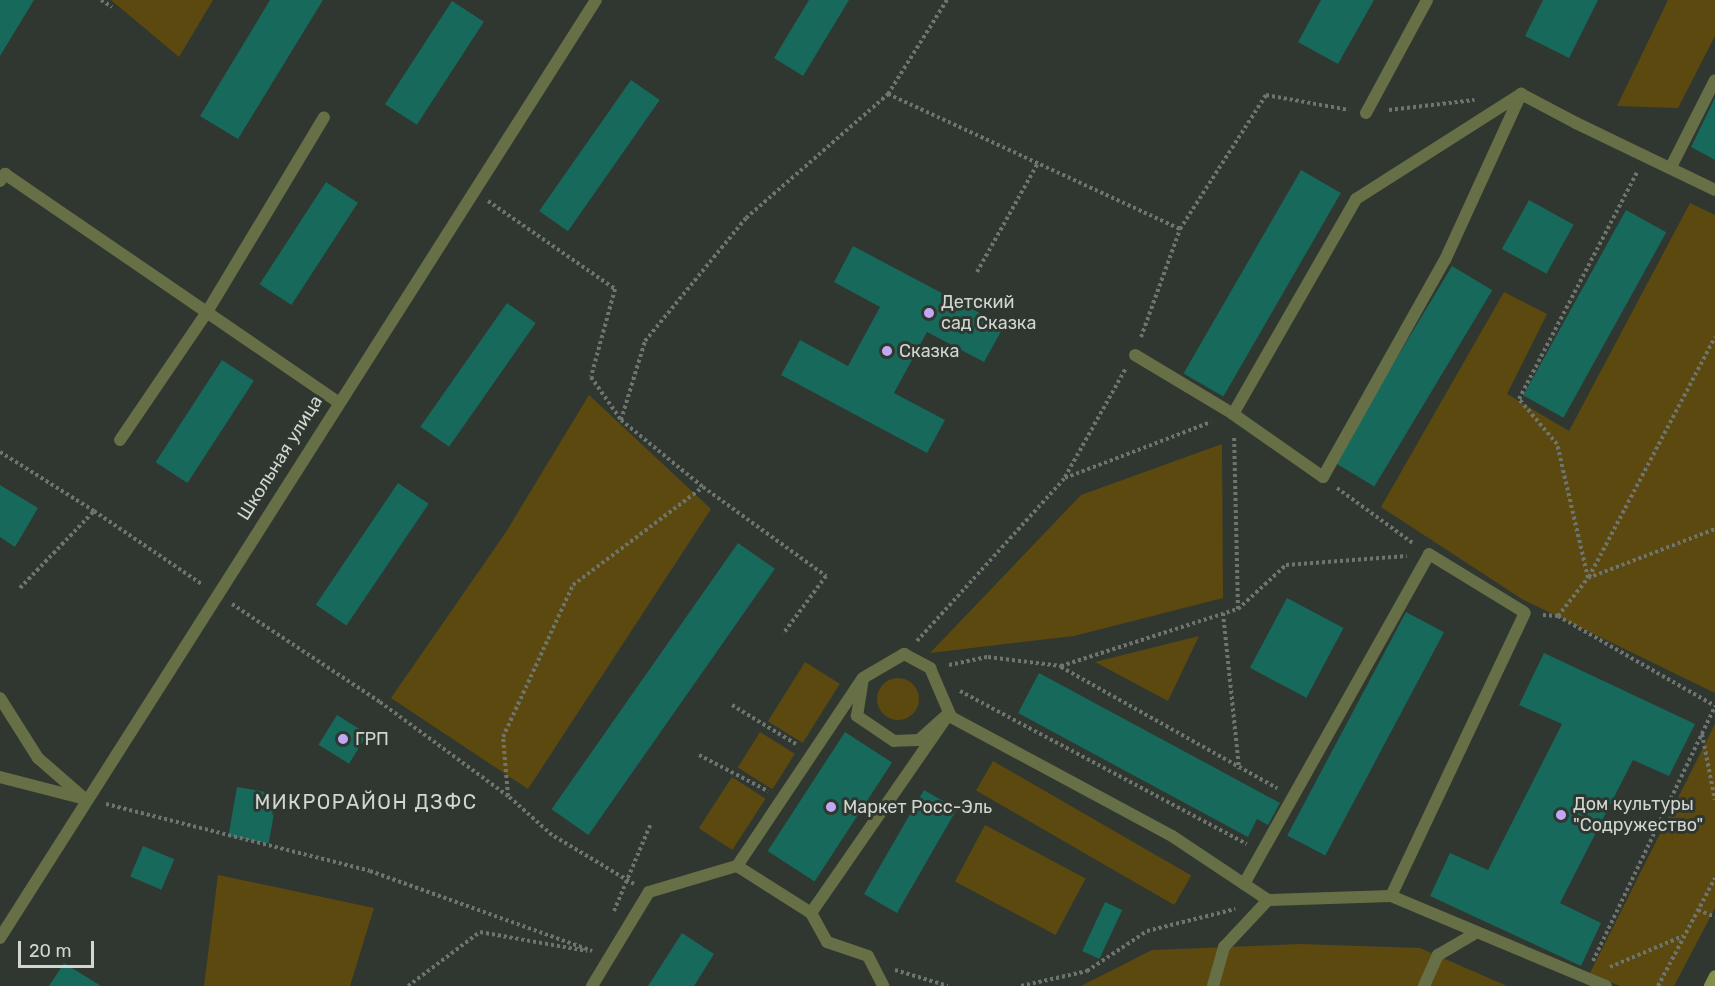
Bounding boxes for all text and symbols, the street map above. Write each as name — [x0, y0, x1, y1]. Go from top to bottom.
place label: Детский сад Сказка — [941, 292, 1036, 334]
marker: Детский сад Сказка — [922, 306, 936, 320]
place label: Сказка — [899, 340, 959, 362]
marker: Сказка — [880, 344, 894, 358]
street label: Школьная улица — [233, 392, 327, 524]
place label: ГРП — [355, 728, 389, 750]
marker: ГРП — [336, 732, 350, 746]
district label: МИКРОРАЙОН ДЗФС — [254, 790, 478, 814]
place label: Дом культуры "Содружество" — [1573, 794, 1703, 836]
place label: Маркет Росс-Эль — [843, 796, 992, 818]
marker: Маркет Росс-Эль — [824, 800, 838, 814]
marker: Дом культуры "Содружество" — [1554, 808, 1568, 822]
scale bar — [21, 929, 98, 967]
text: 20 m — [29, 940, 71, 962]

